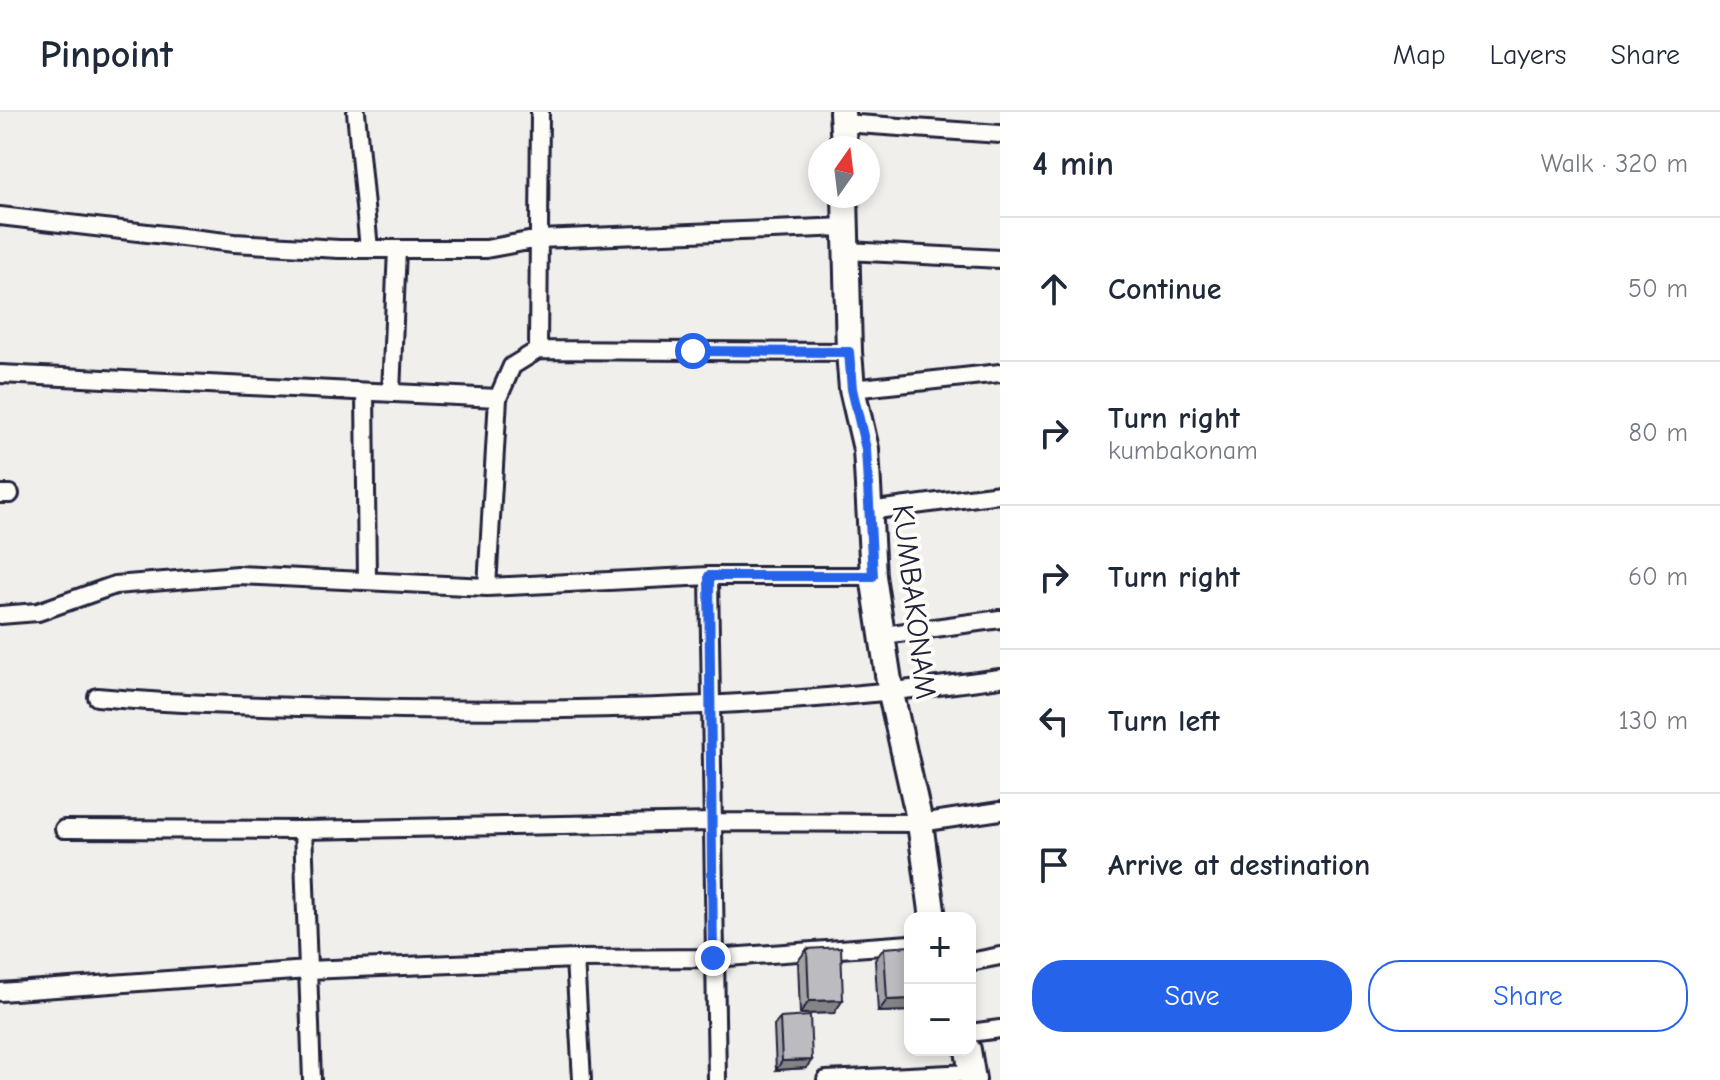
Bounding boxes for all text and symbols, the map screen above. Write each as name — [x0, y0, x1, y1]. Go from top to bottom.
text: Pinpoint — [40, 33, 173, 77]
text: Map — [1393, 39, 1446, 71]
text: Layers — [1490, 39, 1566, 71]
text: Share — [1610, 39, 1680, 71]
north arrow — [808, 136, 880, 208]
text: 4 min — [1032, 144, 1114, 184]
text: Walk · 320 m — [1541, 149, 1688, 179]
icon: ahead — [1032, 267, 1076, 311]
text: Continue — [1108, 272, 1222, 307]
text: 50 m — [1628, 274, 1688, 304]
route start — [675, 333, 711, 369]
text: Turn right — [1108, 401, 1240, 436]
icon: right — [1032, 411, 1076, 455]
text: 80 m — [1629, 418, 1688, 448]
text: kumbakonam — [1108, 436, 1258, 466]
street label: KUMBAKONAM — [885, 503, 943, 701]
icon: right — [1032, 555, 1076, 599]
text: Turn right — [1108, 560, 1240, 595]
text: 60 m — [1628, 562, 1688, 592]
icon: left — [1032, 699, 1076, 743]
text: Turn left — [1108, 704, 1220, 739]
text: 130 m — [1619, 706, 1688, 736]
icon: arrive — [1032, 843, 1076, 887]
text: Arrive at destination — [1108, 848, 1370, 883]
map controls — [904, 912, 976, 1056]
button: + — [904, 912, 976, 984]
route end — [695, 940, 731, 976]
button: Save — [1032, 960, 1352, 1032]
button: Share — [1368, 960, 1688, 1032]
button: − — [904, 984, 976, 1056]

